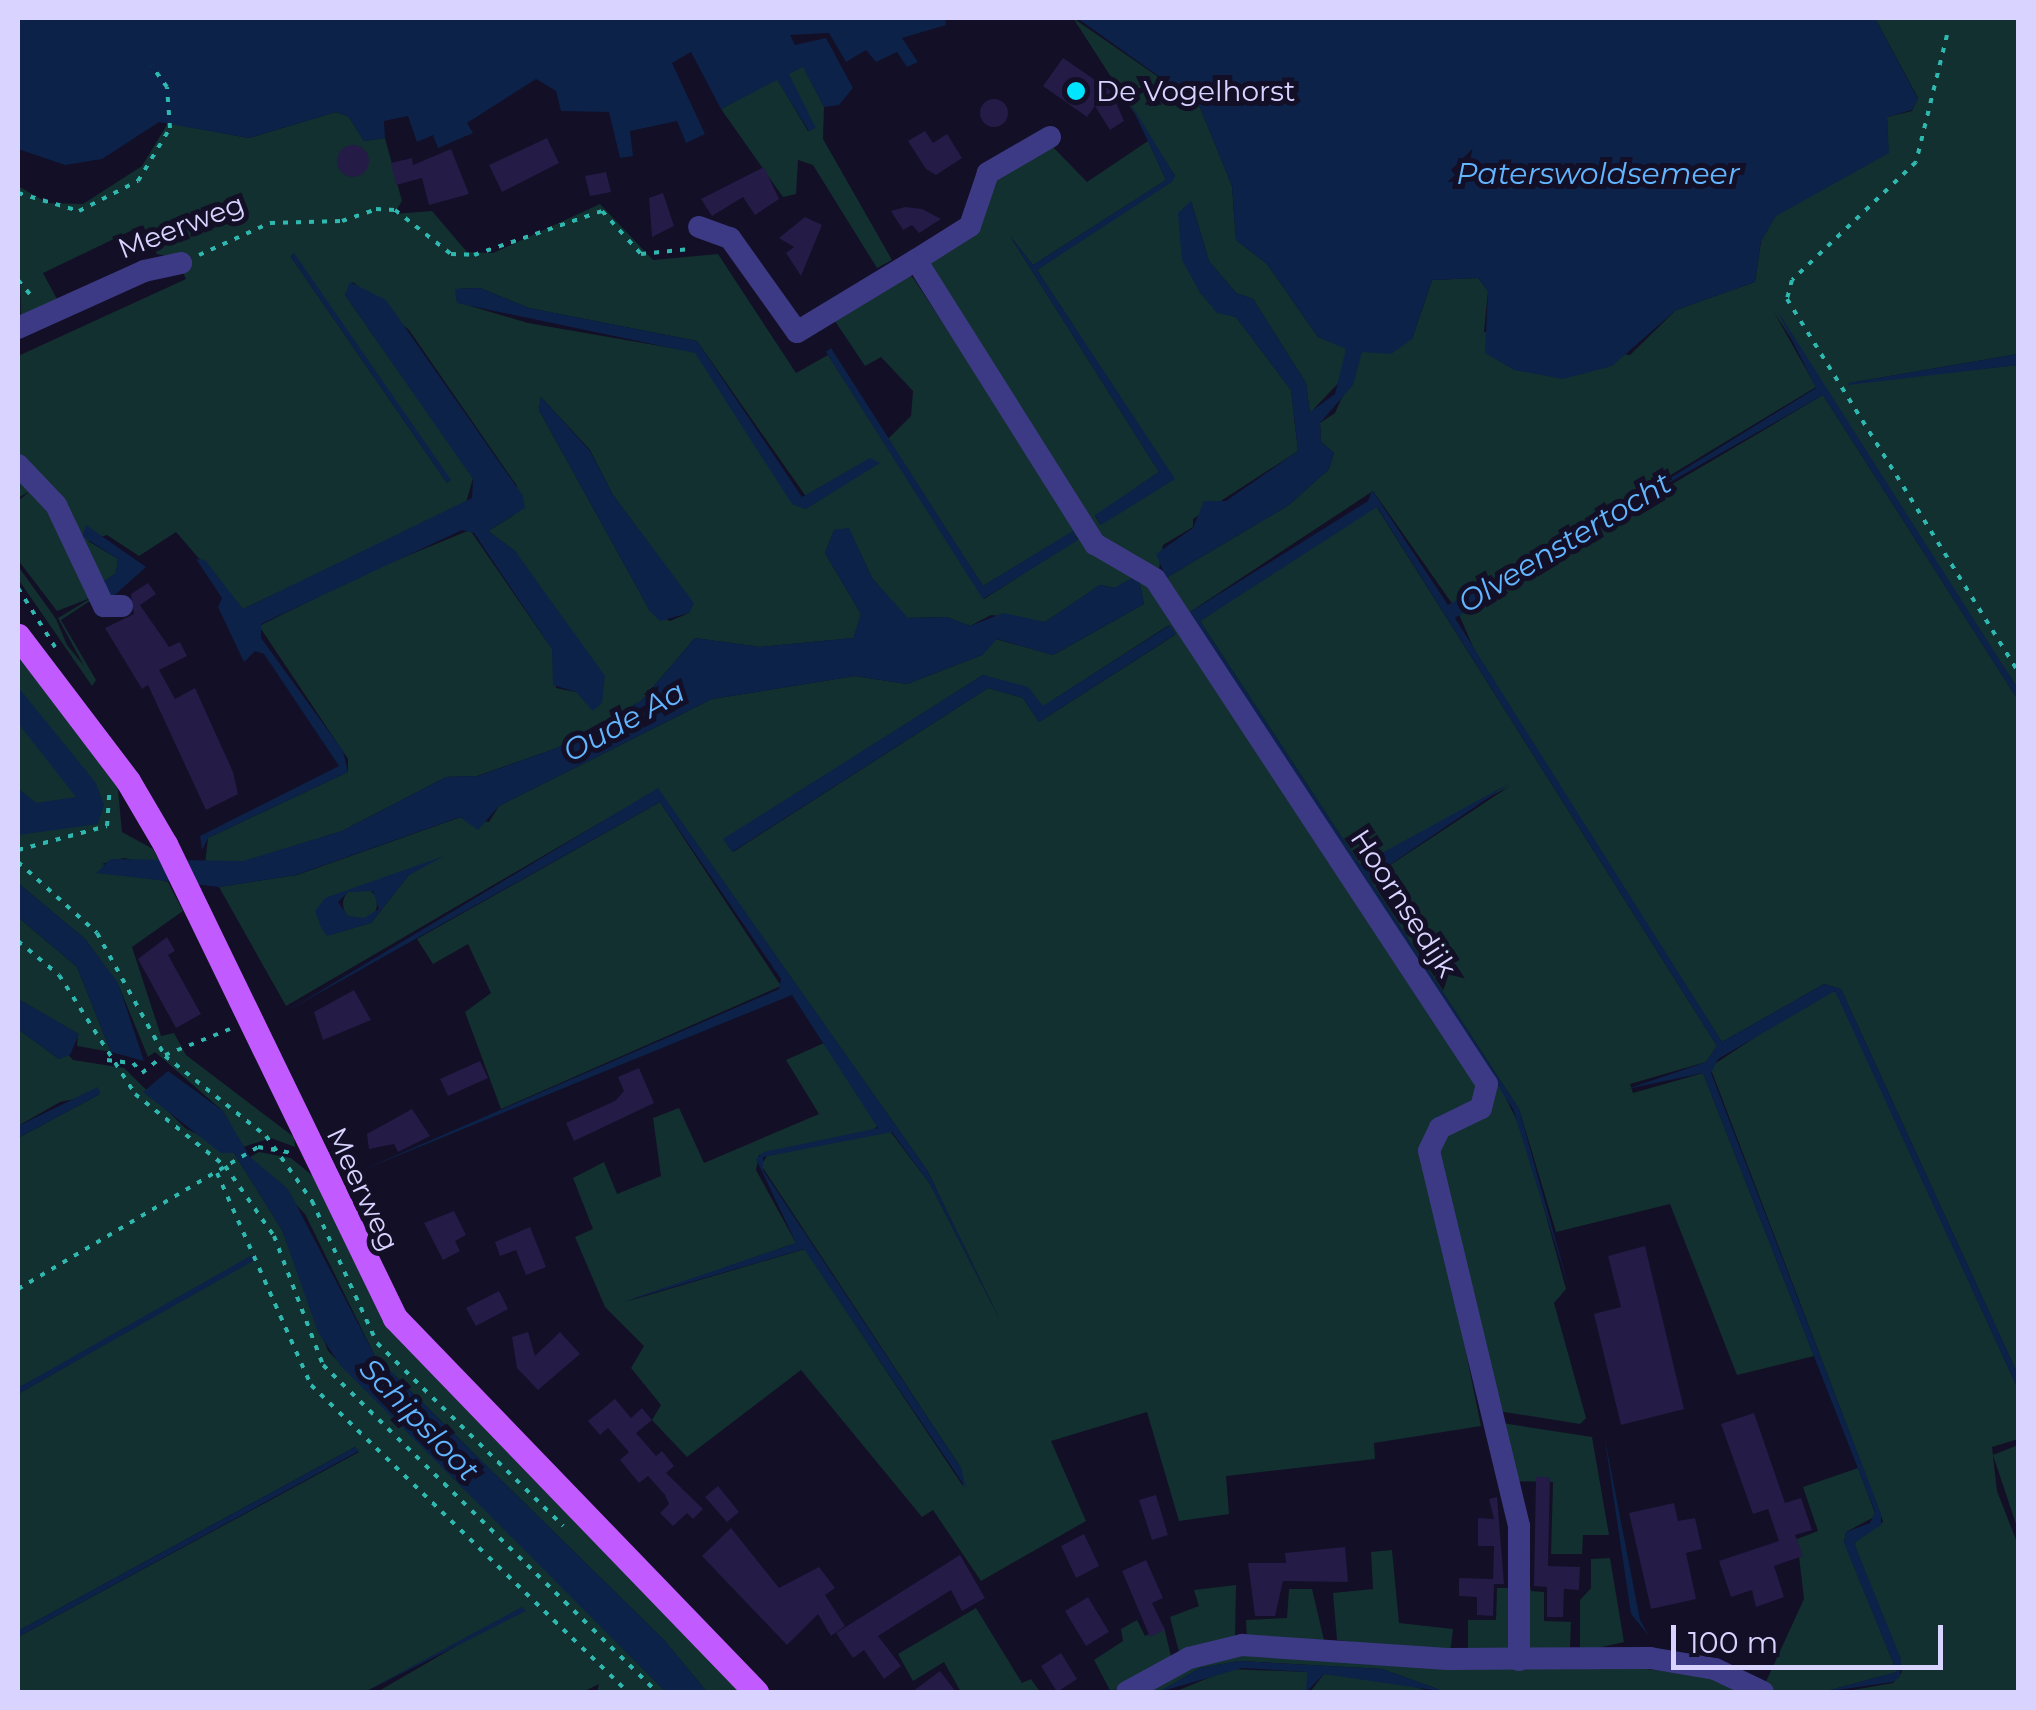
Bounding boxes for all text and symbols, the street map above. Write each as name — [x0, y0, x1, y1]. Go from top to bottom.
place label: De Vogelhorst — [1096, 74, 1295, 108]
marker: De Vogelhorst — [1065, 80, 1087, 102]
water label: Paterswoldsemeer — [1456, 156, 1740, 192]
street label: Meerweg — [113, 187, 249, 265]
water label: Olveenstertocht — [1452, 465, 1678, 621]
water label: Oude Aa — [557, 674, 691, 770]
street label: Hoornsedijk — [1344, 823, 1464, 983]
street label: Meerweg — [320, 1122, 406, 1256]
water label: Schipsloot — [352, 1351, 486, 1489]
scale bar — [1676, 1605, 1948, 1667]
text: 100 m — [1688, 1624, 1778, 1661]

